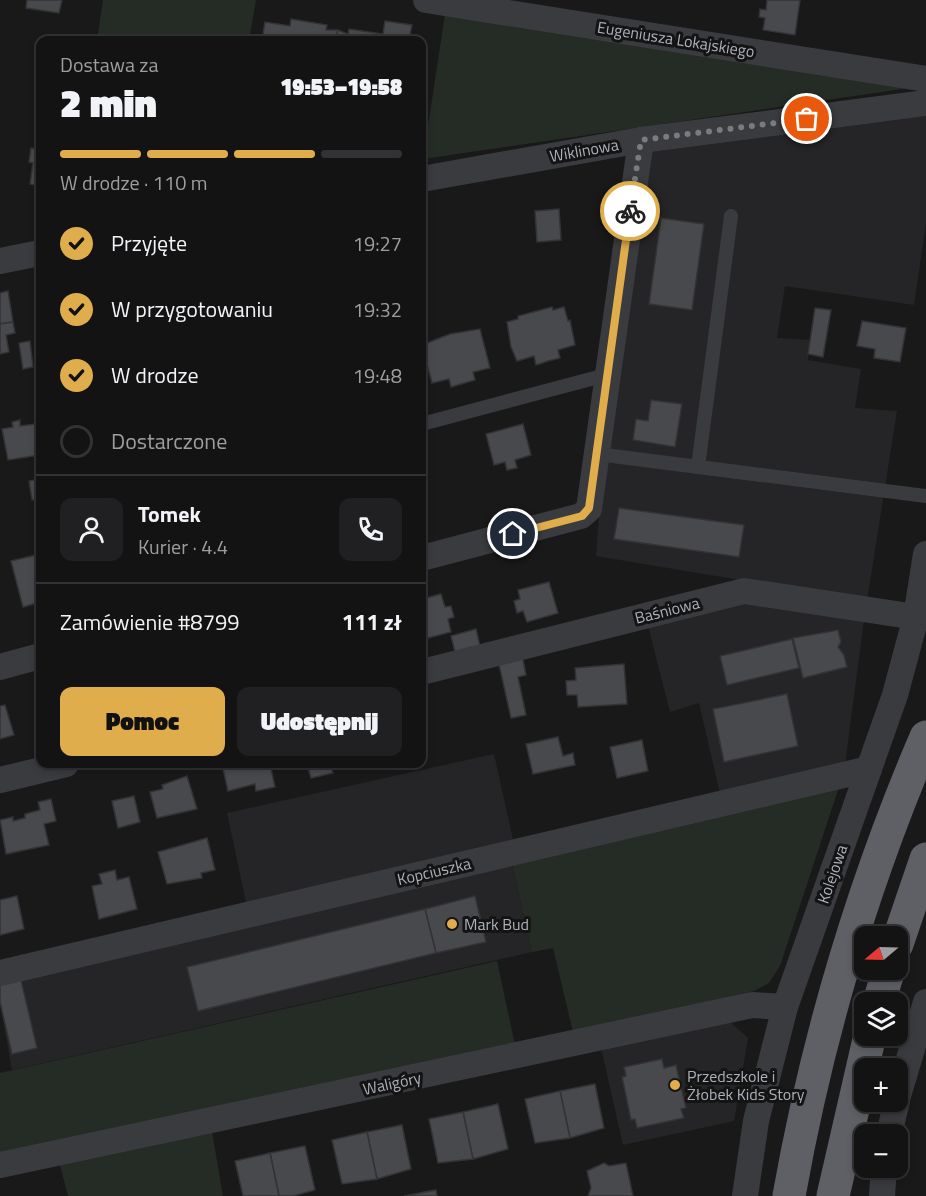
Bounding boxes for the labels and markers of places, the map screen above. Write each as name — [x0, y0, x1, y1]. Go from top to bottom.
pin — [781, 93, 832, 144]
pin — [487, 508, 538, 559]
place label: Mark Bud — [464, 912, 529, 936]
marker: Mark Bud — [445, 917, 459, 931]
place label: Przedszkole i Żłobek Kids Story — [687, 1064, 805, 1106]
marker: Przedszkole i Żłobek Kids Story — [668, 1078, 682, 1092]

